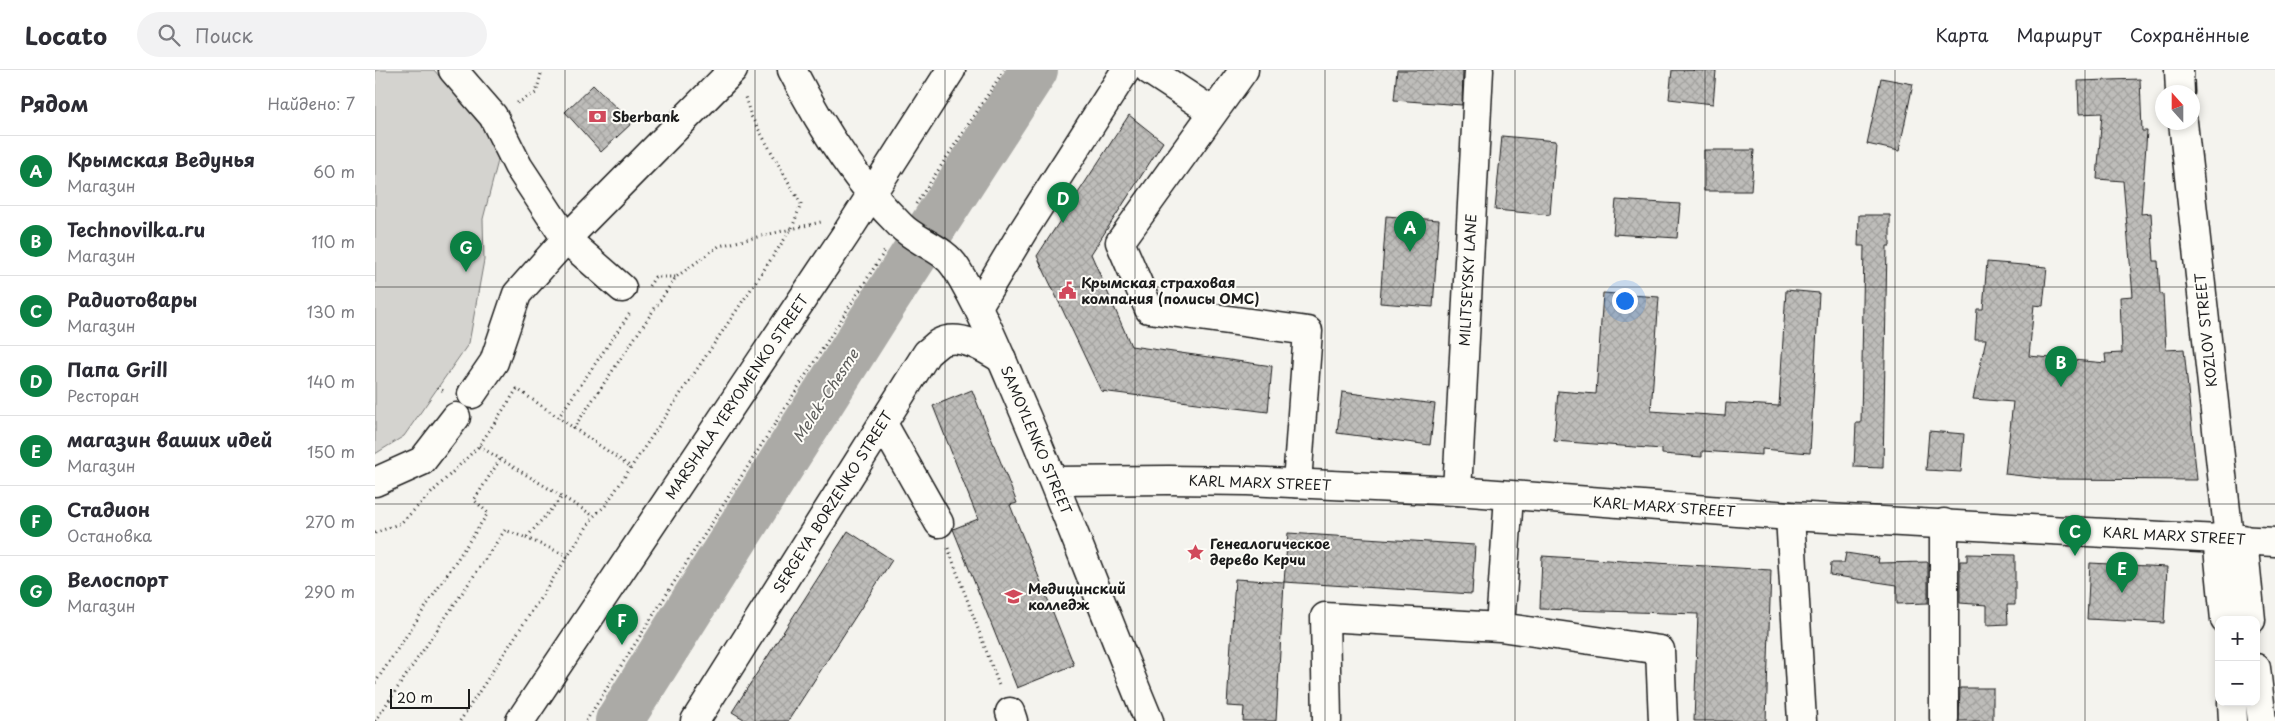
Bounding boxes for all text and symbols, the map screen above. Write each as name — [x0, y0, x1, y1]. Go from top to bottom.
search box — [137, 12, 487, 57]
text: Locato — [25, 17, 107, 53]
icon: search — [155, 21, 183, 49]
text: Поиск — [195, 21, 253, 49]
text: Карта — [1936, 21, 1988, 48]
text: Маршрут — [2016, 21, 2102, 48]
text: Сохранённые — [2130, 21, 2250, 48]
north arrow — [2155, 85, 2200, 130]
text: Рядом — [20, 87, 88, 119]
text: Найдено: 7 — [268, 91, 355, 115]
place label: Sberbank — [612, 106, 680, 127]
bank icon: Sberbank — [588, 107, 608, 127]
text: Крымская Ведунья — [67, 145, 255, 173]
text: A — [30, 159, 42, 183]
text: 60 m — [313, 159, 355, 183]
text: Магазин — [67, 173, 136, 197]
pin: D — [1047, 182, 1079, 223]
pin: A — [1394, 211, 1426, 252]
street label: MILITSEYSKY LANE — [1454, 213, 1481, 347]
text: Technovilka.ru — [67, 215, 205, 243]
text: B — [31, 229, 41, 253]
text: 110 m — [312, 229, 355, 253]
pin: G — [450, 231, 482, 272]
text: Магазин — [67, 243, 136, 267]
place label: Крымская страховая компания (полисы ОМС) — [1081, 272, 1259, 309]
street label: KOZLOV STREET — [2189, 272, 2222, 388]
public building icon: Крымская страховая компания (полисы ОМС) — [1057, 281, 1077, 301]
text: Радиотовары — [67, 285, 197, 313]
your location — [1612, 288, 1638, 314]
street label: MARSHALA YERYOMENKO STREET — [660, 290, 813, 503]
text: C — [30, 299, 42, 323]
text: 130 m — [307, 299, 355, 323]
text: Магазин — [67, 313, 136, 337]
water label: Melek-Chesme — [786, 343, 864, 446]
pin: B — [2045, 346, 2077, 387]
text: Папа Grill — [67, 355, 167, 383]
street label: SAMOYLENKO STREET — [996, 362, 1077, 518]
text: D — [30, 369, 42, 393]
text: 140 m — [307, 369, 355, 393]
text: Ресторан — [67, 383, 140, 407]
street label: SERGEYA BORZENKO STREET — [768, 406, 898, 597]
text: магазин ваших идей — [67, 425, 272, 453]
text: E — [31, 439, 41, 463]
text: 150 m — [307, 439, 355, 463]
text: Магазин — [67, 453, 136, 477]
street label: KARL MARX STREET — [1188, 470, 1332, 495]
street label: KARL MARX STREET — [1592, 491, 1736, 522]
text: Стадион — [67, 495, 150, 523]
text: F — [31, 509, 41, 533]
text: 270 m — [305, 509, 355, 533]
pin: C — [2059, 515, 2091, 556]
street label: KARL MARX STREET — [2102, 521, 2246, 550]
text: Остановка — [67, 523, 152, 547]
place label: Генеалогическое дерево Керчи — [1210, 533, 1330, 570]
place icon: Генеалогическое дерево Керчи — [1186, 542, 1206, 562]
pin: E — [2106, 552, 2138, 593]
text: Велоспорт — [67, 565, 168, 593]
place label: Медицинский колледж — [1028, 578, 1126, 615]
text: G — [29, 579, 43, 603]
text: 290 m — [304, 579, 355, 603]
school or university icon: Медицинский колледж — [1004, 587, 1024, 607]
text: Магазин — [67, 593, 136, 617]
pin: F — [606, 604, 638, 645]
map controls — [2215, 616, 2260, 706]
button: + — [2215, 616, 2260, 661]
button: − — [2215, 661, 2260, 706]
scale bar — [390, 686, 470, 709]
text: 20 m — [397, 687, 433, 708]

